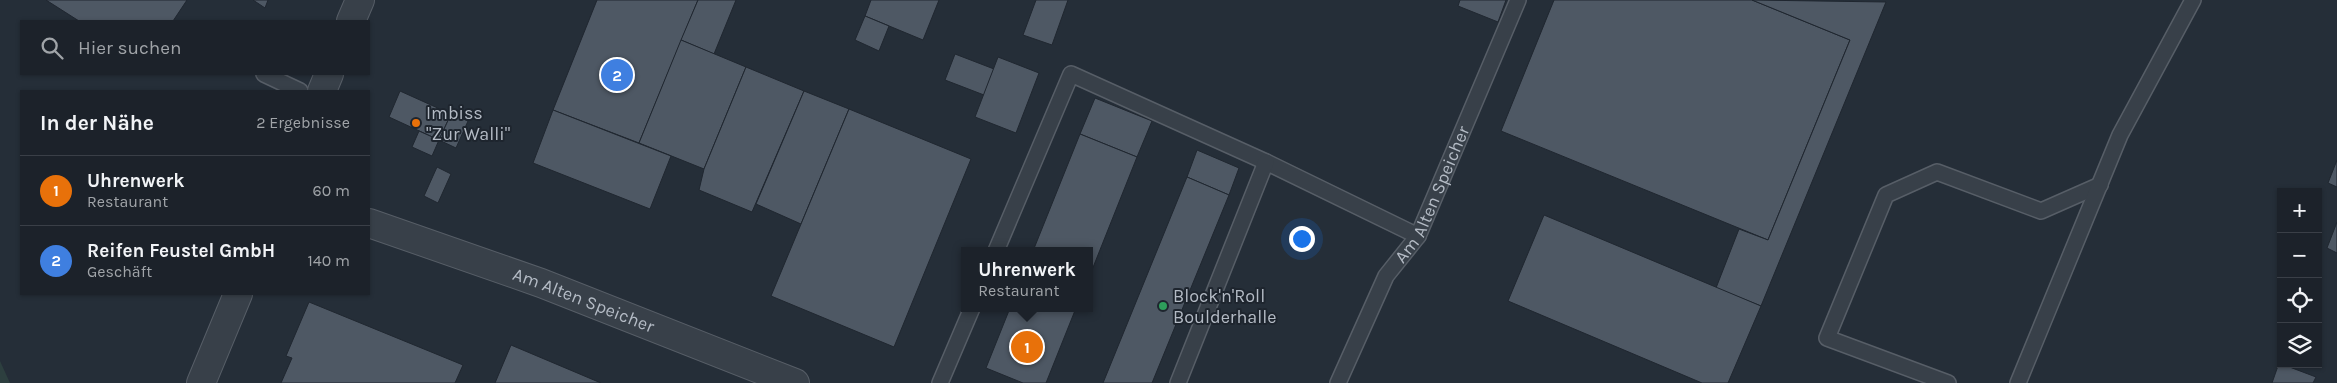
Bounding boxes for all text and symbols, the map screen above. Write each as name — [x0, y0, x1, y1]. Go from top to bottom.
search box — [20, 20, 370, 75]
icon: search — [38, 34, 66, 62]
text: Hier suchen — [78, 37, 181, 59]
pin: 2 — [601, 56, 633, 94]
place label: Imbiss "Zur Walli" — [426, 102, 510, 145]
text: In der Nähe — [40, 111, 154, 135]
text: 2 Ergebnisse — [256, 113, 350, 132]
marker: Imbiss "Zur Walli" — [410, 117, 422, 129]
street label: Am Alten Speicher — [1390, 122, 1475, 267]
text: Uhrenwerk — [87, 170, 184, 192]
text: 1 — [53, 181, 59, 200]
text: 60 m — [313, 181, 350, 200]
map controls — [2277, 188, 2322, 368]
button: + — [2277, 188, 2322, 233]
text: Restaurant — [87, 192, 168, 211]
your location — [1289, 226, 1315, 252]
button: − — [2277, 233, 2322, 278]
text: Reifen Feustel GmbH — [87, 240, 275, 262]
popup — [961, 247, 1093, 312]
text: 2 — [51, 251, 61, 270]
text: 140 m — [308, 251, 350, 270]
text: Uhrenwerk — [978, 259, 1076, 281]
text: Geschäft — [87, 262, 152, 281]
street label: Am Alten Speicher — [510, 263, 658, 338]
button: locate — [2277, 278, 2322, 323]
text: Restaurant — [978, 281, 1059, 300]
place label: Block'n'Roll Boulderhalle — [1173, 285, 1276, 328]
marker: Block'n'Roll Boulderhalle — [1157, 300, 1169, 312]
button: layers — [2277, 323, 2322, 368]
pin: 1 — [1011, 328, 1043, 366]

